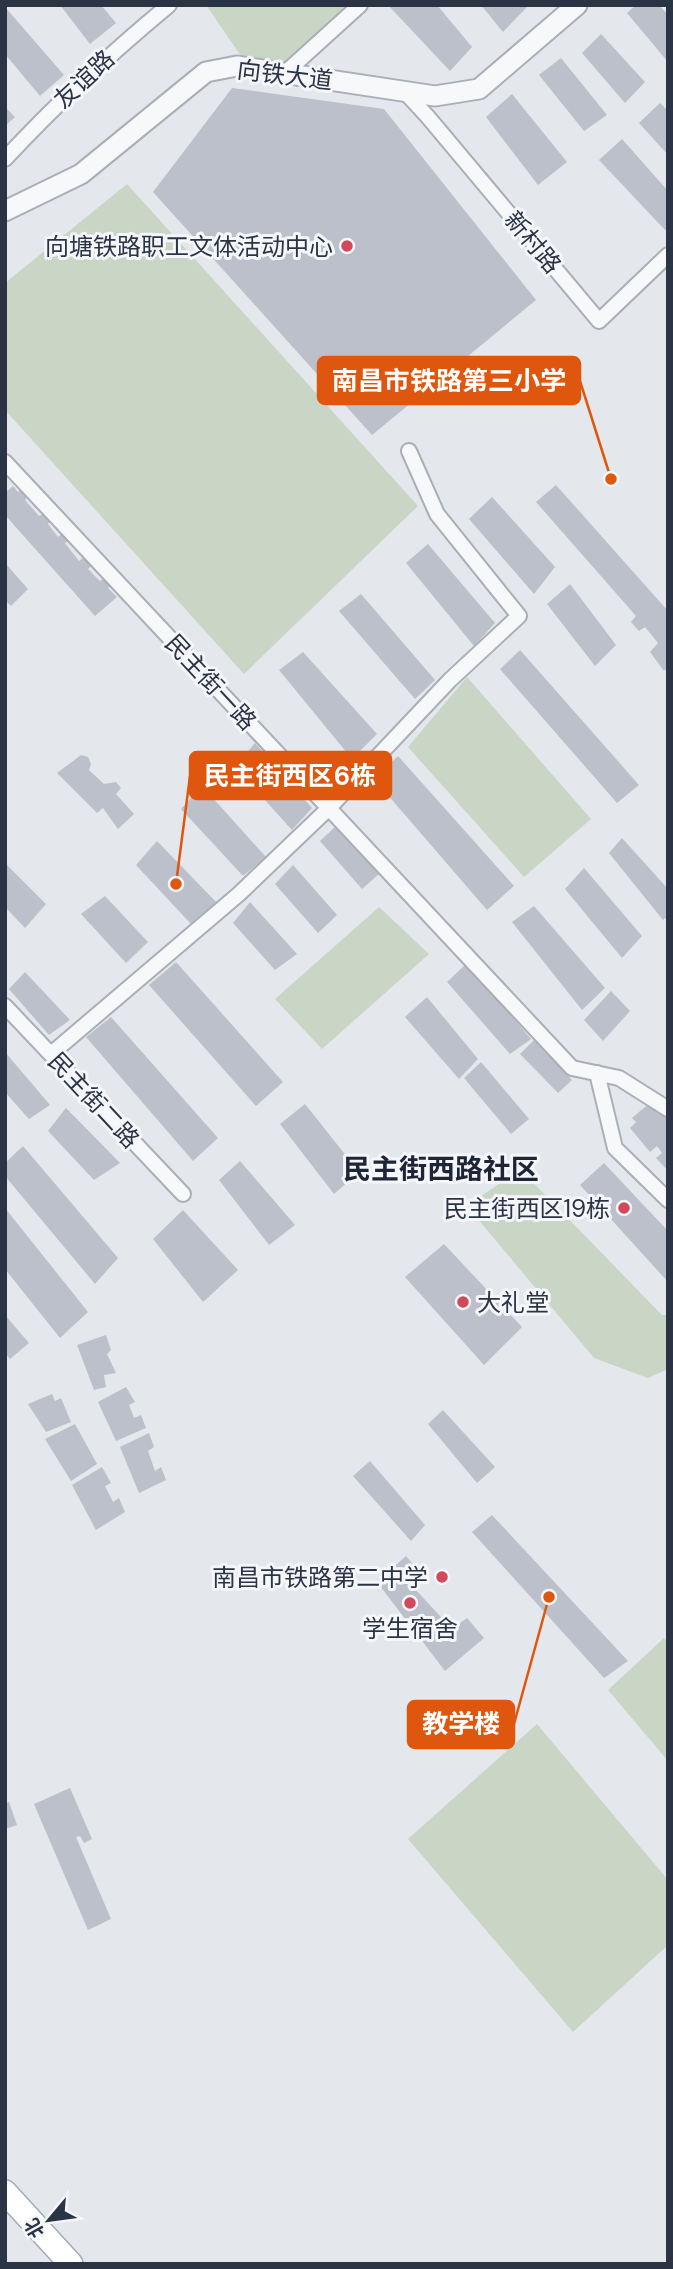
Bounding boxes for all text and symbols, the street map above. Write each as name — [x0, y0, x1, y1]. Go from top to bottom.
street label: 友谊路 — [47, 43, 121, 115]
street label: 向铁大道 — [235, 54, 335, 96]
street label: 新村路 — [498, 204, 568, 280]
place label: 向塘铁路职工文体活动中心 — [45, 231, 333, 262]
marker: 向塘铁路职工文体活动中心 — [339, 238, 355, 254]
callout: 南昌市铁路第三小学 — [318, 357, 580, 404]
text: 南昌市铁路第三小学 — [332, 364, 566, 398]
street label: 民主街一路 — [159, 628, 263, 736]
callout: 民主街西区6栋 — [190, 752, 391, 799]
text: 民主街西区6栋 — [204, 759, 376, 793]
street label: 民主街二路 — [42, 1046, 146, 1154]
district label: 民主街西路社区 — [343, 1151, 539, 1188]
place label: 民主街西区19栋 — [443, 1193, 610, 1224]
marker: 民主街西区19栋 — [616, 1200, 632, 1216]
place label: 大礼堂 — [477, 1287, 549, 1318]
marker: 大礼堂 — [455, 1294, 471, 1310]
place label: 南昌市铁路第二中学 — [212, 1562, 428, 1593]
marker: 南昌市铁路第二中学 — [434, 1569, 450, 1585]
marker: 学生宿舍 — [402, 1595, 418, 1611]
place label: 学生宿舍 — [362, 1613, 458, 1644]
callout: 教学楼 — [408, 1701, 514, 1748]
text: 教学楼 — [422, 1707, 500, 1741]
north arrow — [14, 2185, 84, 2255]
text: 北 — [19, 2214, 50, 2242]

